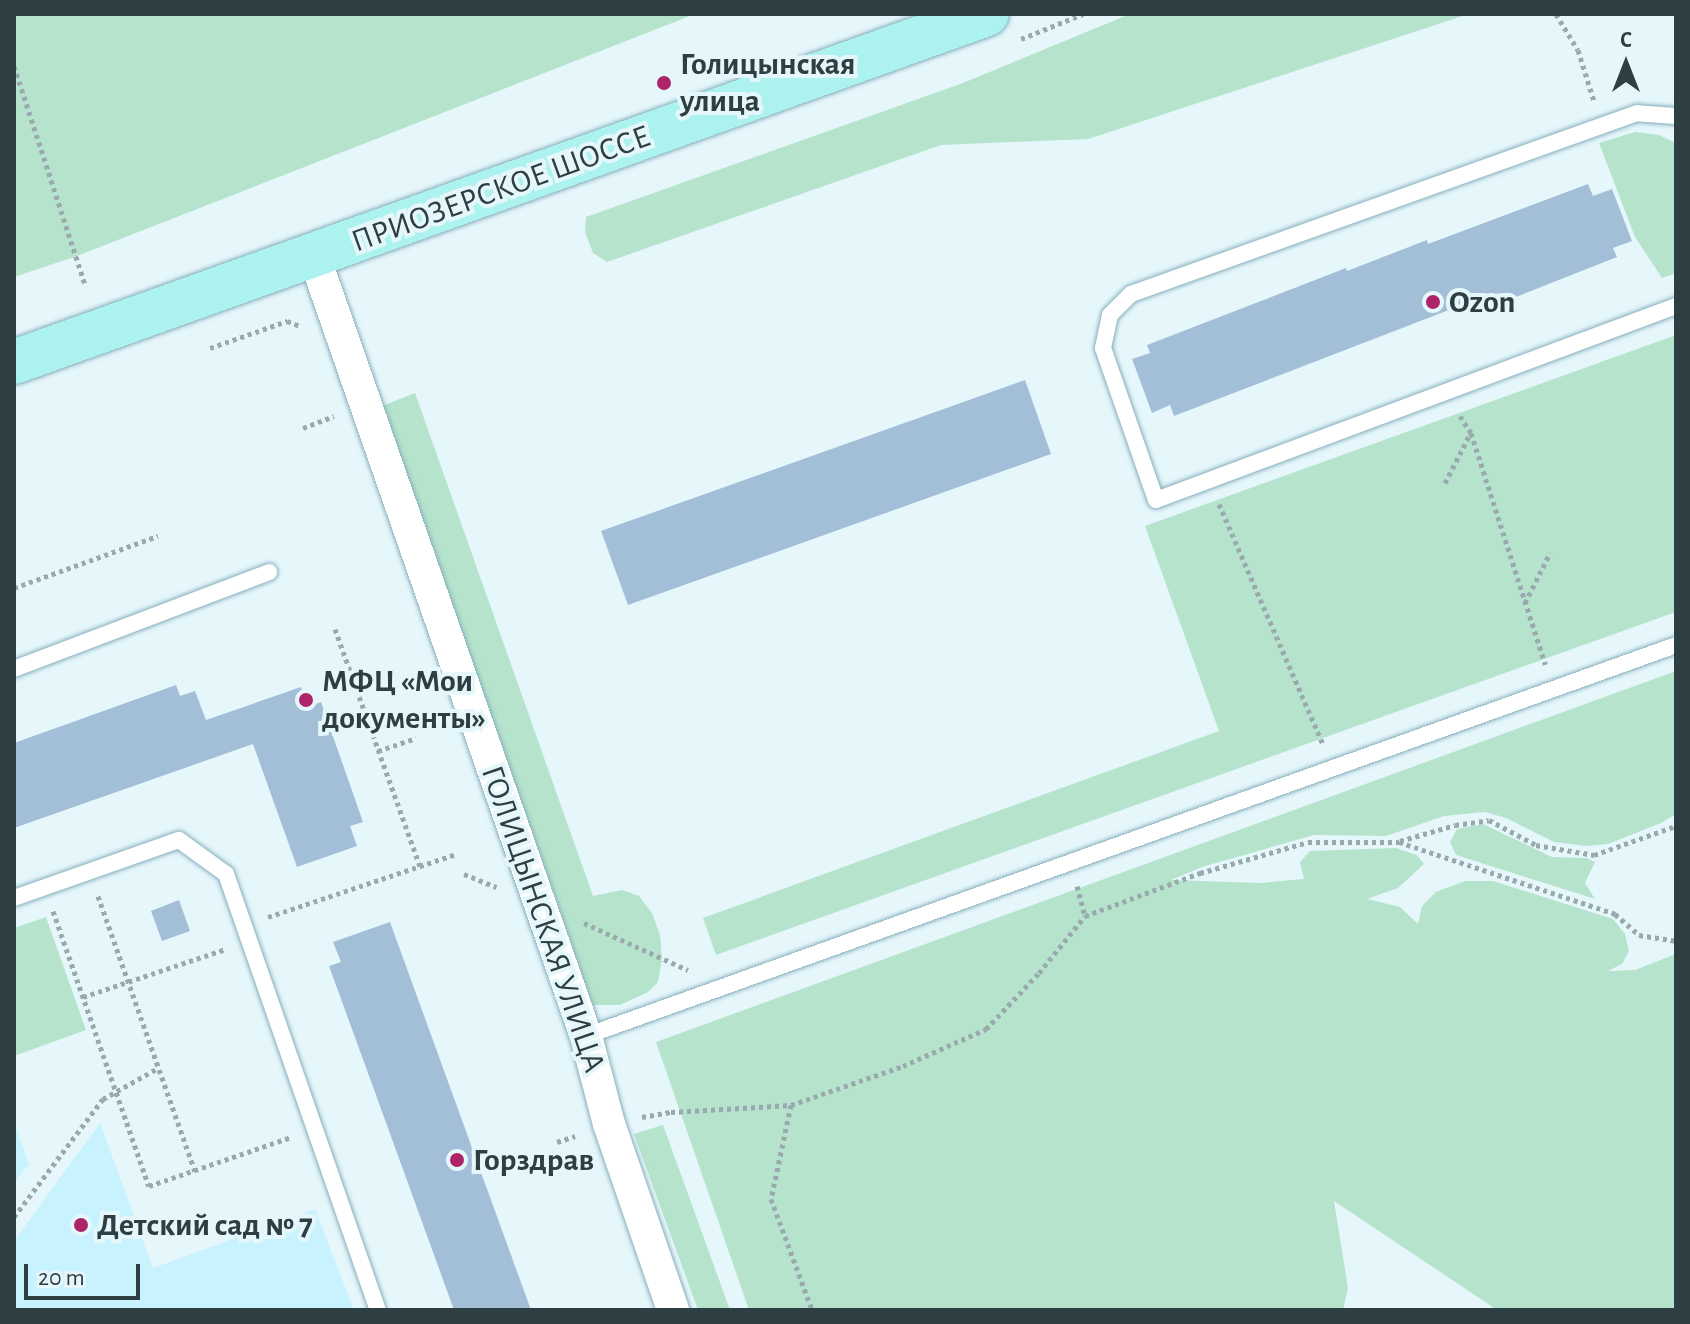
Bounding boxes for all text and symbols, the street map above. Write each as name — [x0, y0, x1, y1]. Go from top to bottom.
north arrow — [1586, 24, 1666, 104]
text: С — [1620, 29, 1632, 51]
place label: Голицынская улица — [680, 46, 855, 121]
marker: Голицынская улица — [655, 74, 673, 92]
street label: ПРИОЗЕРСКОЕ ШОССЕ — [346, 117, 656, 261]
place label: Ozon — [1449, 283, 1515, 321]
marker: Ozon — [1424, 293, 1442, 311]
place label: МФЦ «Мои документы» — [322, 663, 486, 738]
marker: МФЦ «Мои документы» — [297, 691, 315, 709]
street label: ГОЛИЦЫНСКАЯ УЛИЦА — [472, 761, 614, 1077]
place label: Горздрав — [473, 1141, 594, 1179]
marker: Горздрав — [448, 1151, 466, 1169]
place label: Детский сад № 7 — [97, 1206, 313, 1244]
marker: Детский сад № 7 — [72, 1216, 90, 1234]
scale bar — [28, 1248, 144, 1298]
text: 20 m — [38, 1266, 85, 1290]

